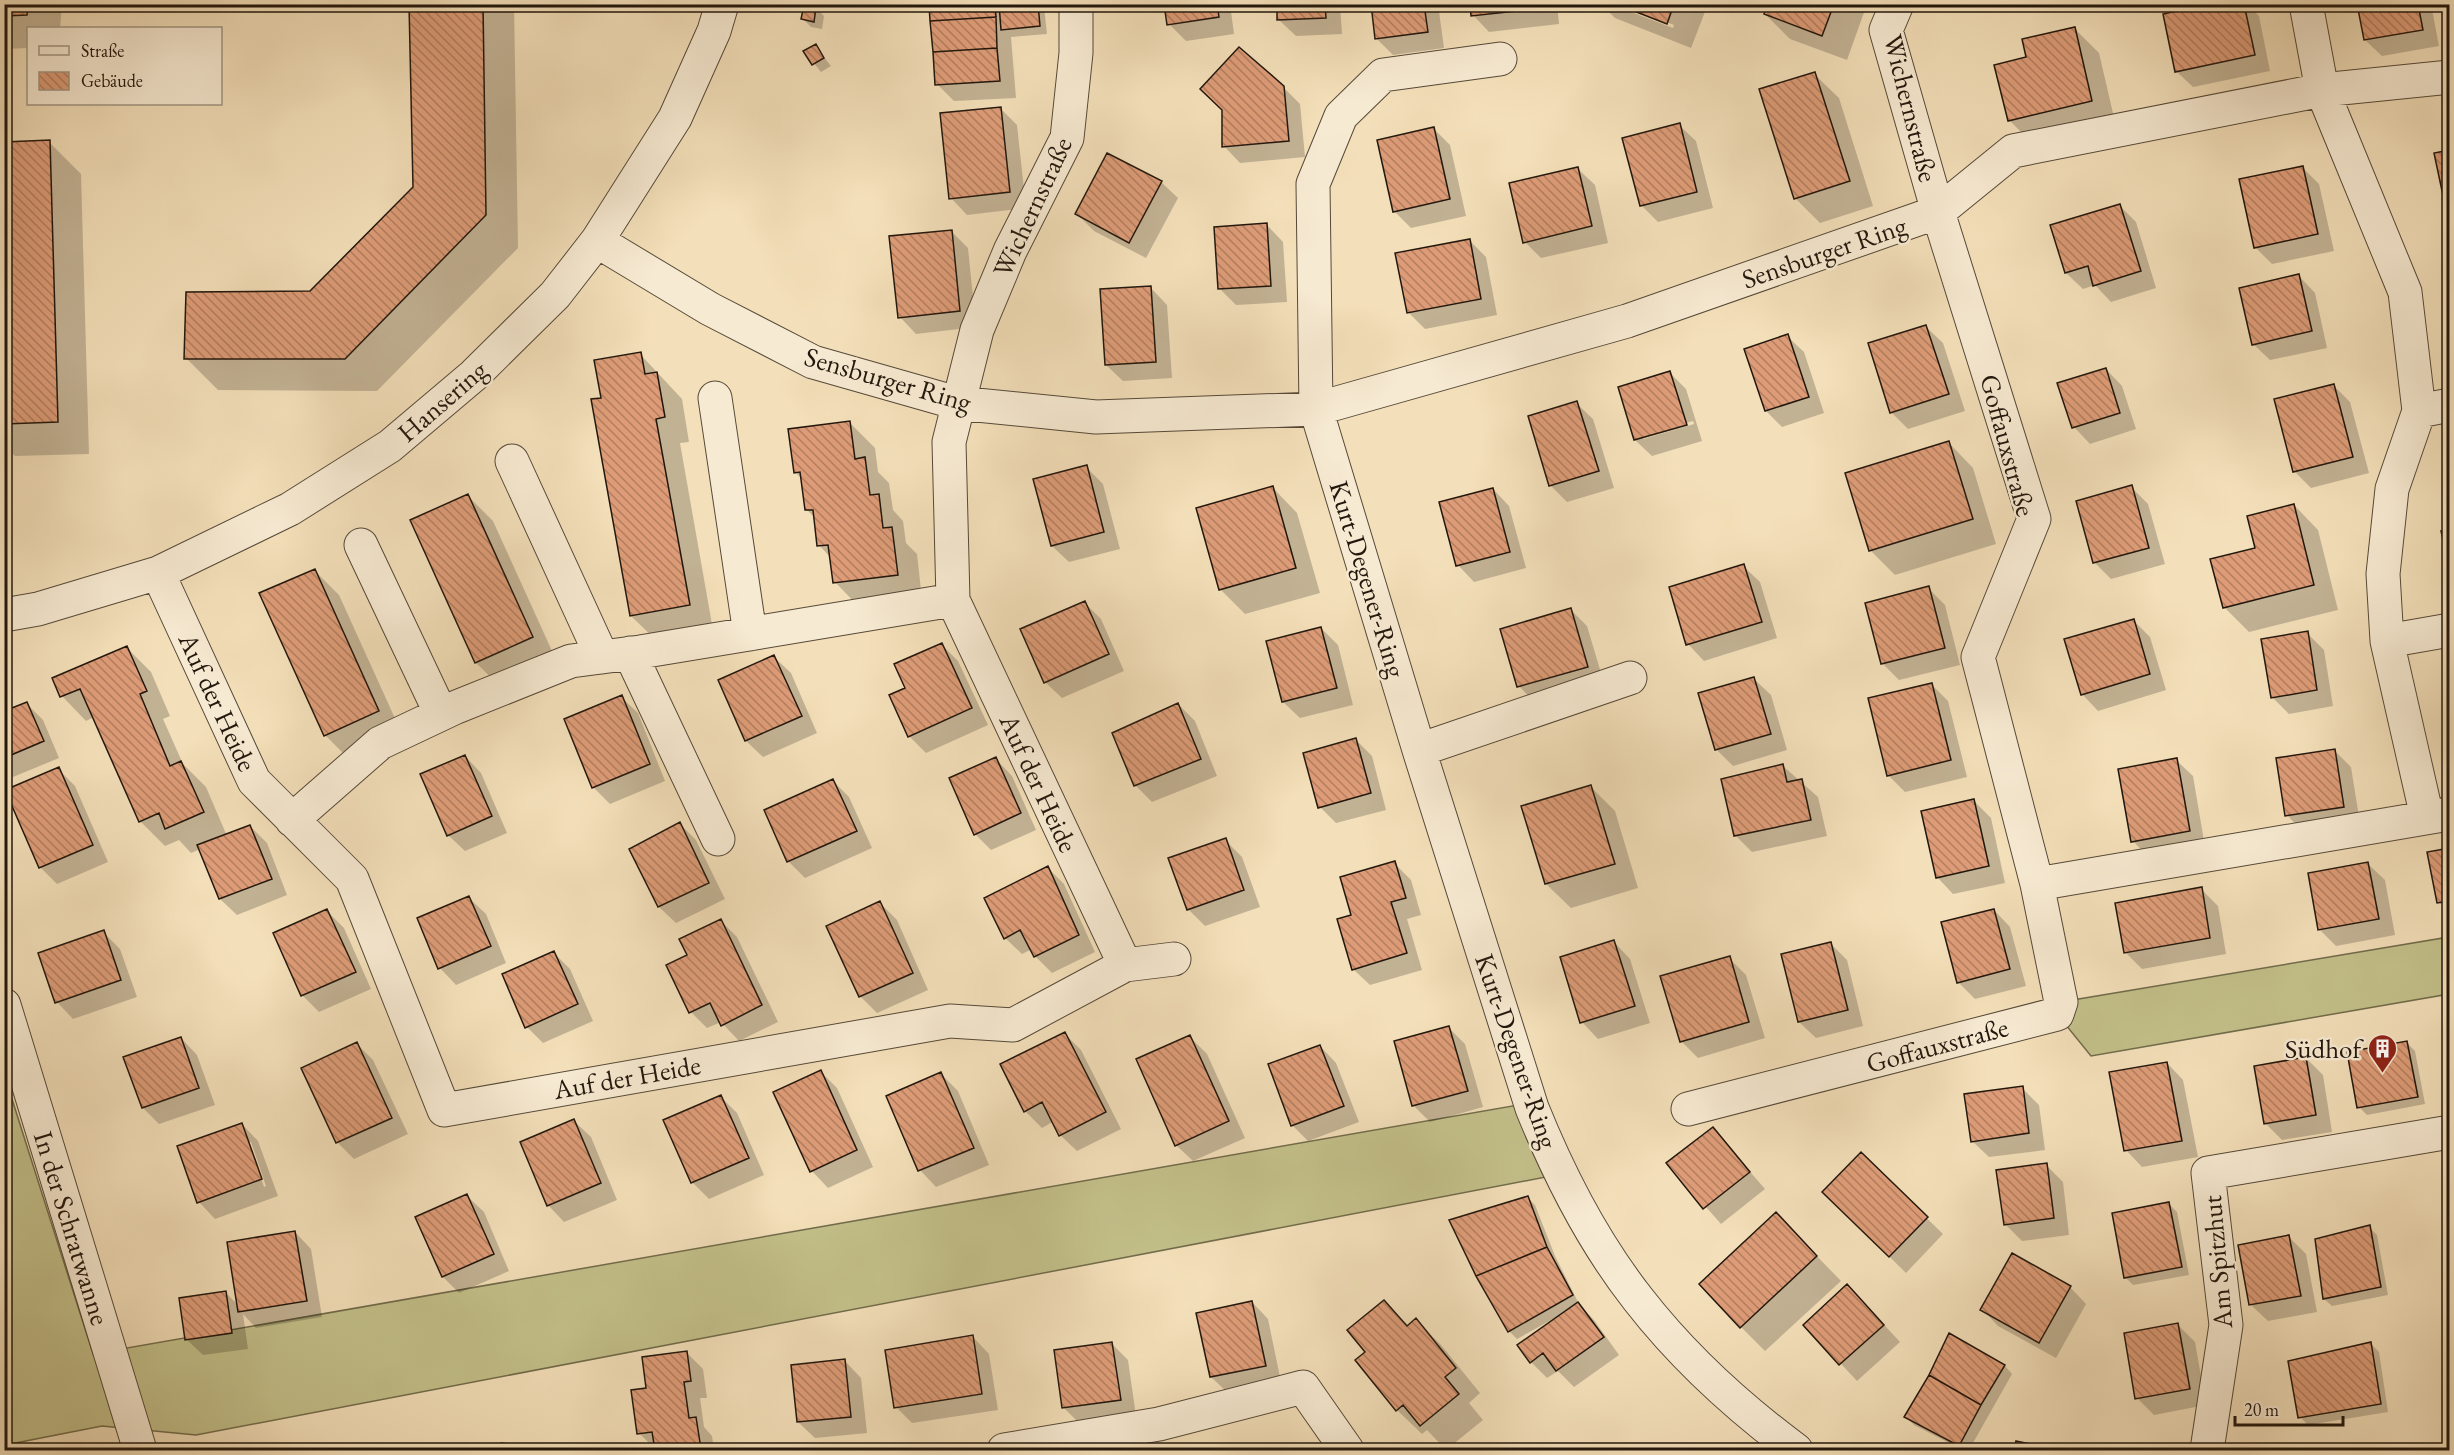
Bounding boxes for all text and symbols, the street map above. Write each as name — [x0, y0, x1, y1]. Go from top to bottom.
legend — [27, 27, 222, 105]
street label: Wichernstraße — [1876, 31, 1946, 185]
text: Straße — [81, 39, 124, 62]
text: Gebäude — [81, 69, 143, 92]
street label: Wichernstraße — [984, 131, 1080, 283]
street label: Sensburger Ring — [1737, 207, 1911, 297]
street label: Sensburger Ring — [801, 339, 976, 420]
street label: Hansering — [390, 352, 494, 450]
street label: Goffauxstraße — [1972, 370, 2044, 520]
street label: Kurt-Degener-Ring — [1321, 476, 1415, 682]
street label: Auf der Heide — [170, 626, 265, 777]
street label: Auf der Heide — [991, 707, 1086, 858]
street label: Kurt-Degener-Ring — [1467, 949, 1567, 1153]
street label: Goffauxstraße — [1862, 1009, 2012, 1081]
place label: Südhof — [2285, 1031, 2364, 1066]
building icon: Südhof — [2366, 1032, 2398, 1074]
street label: Auf der Heide — [550, 1047, 703, 1107]
street label: In der Schratwanne — [26, 1127, 118, 1329]
street label: Am Spitzhut — [2194, 1193, 2240, 1331]
scale bar — [2235, 1389, 2343, 1427]
text: 20 m — [2244, 1398, 2279, 1421]

